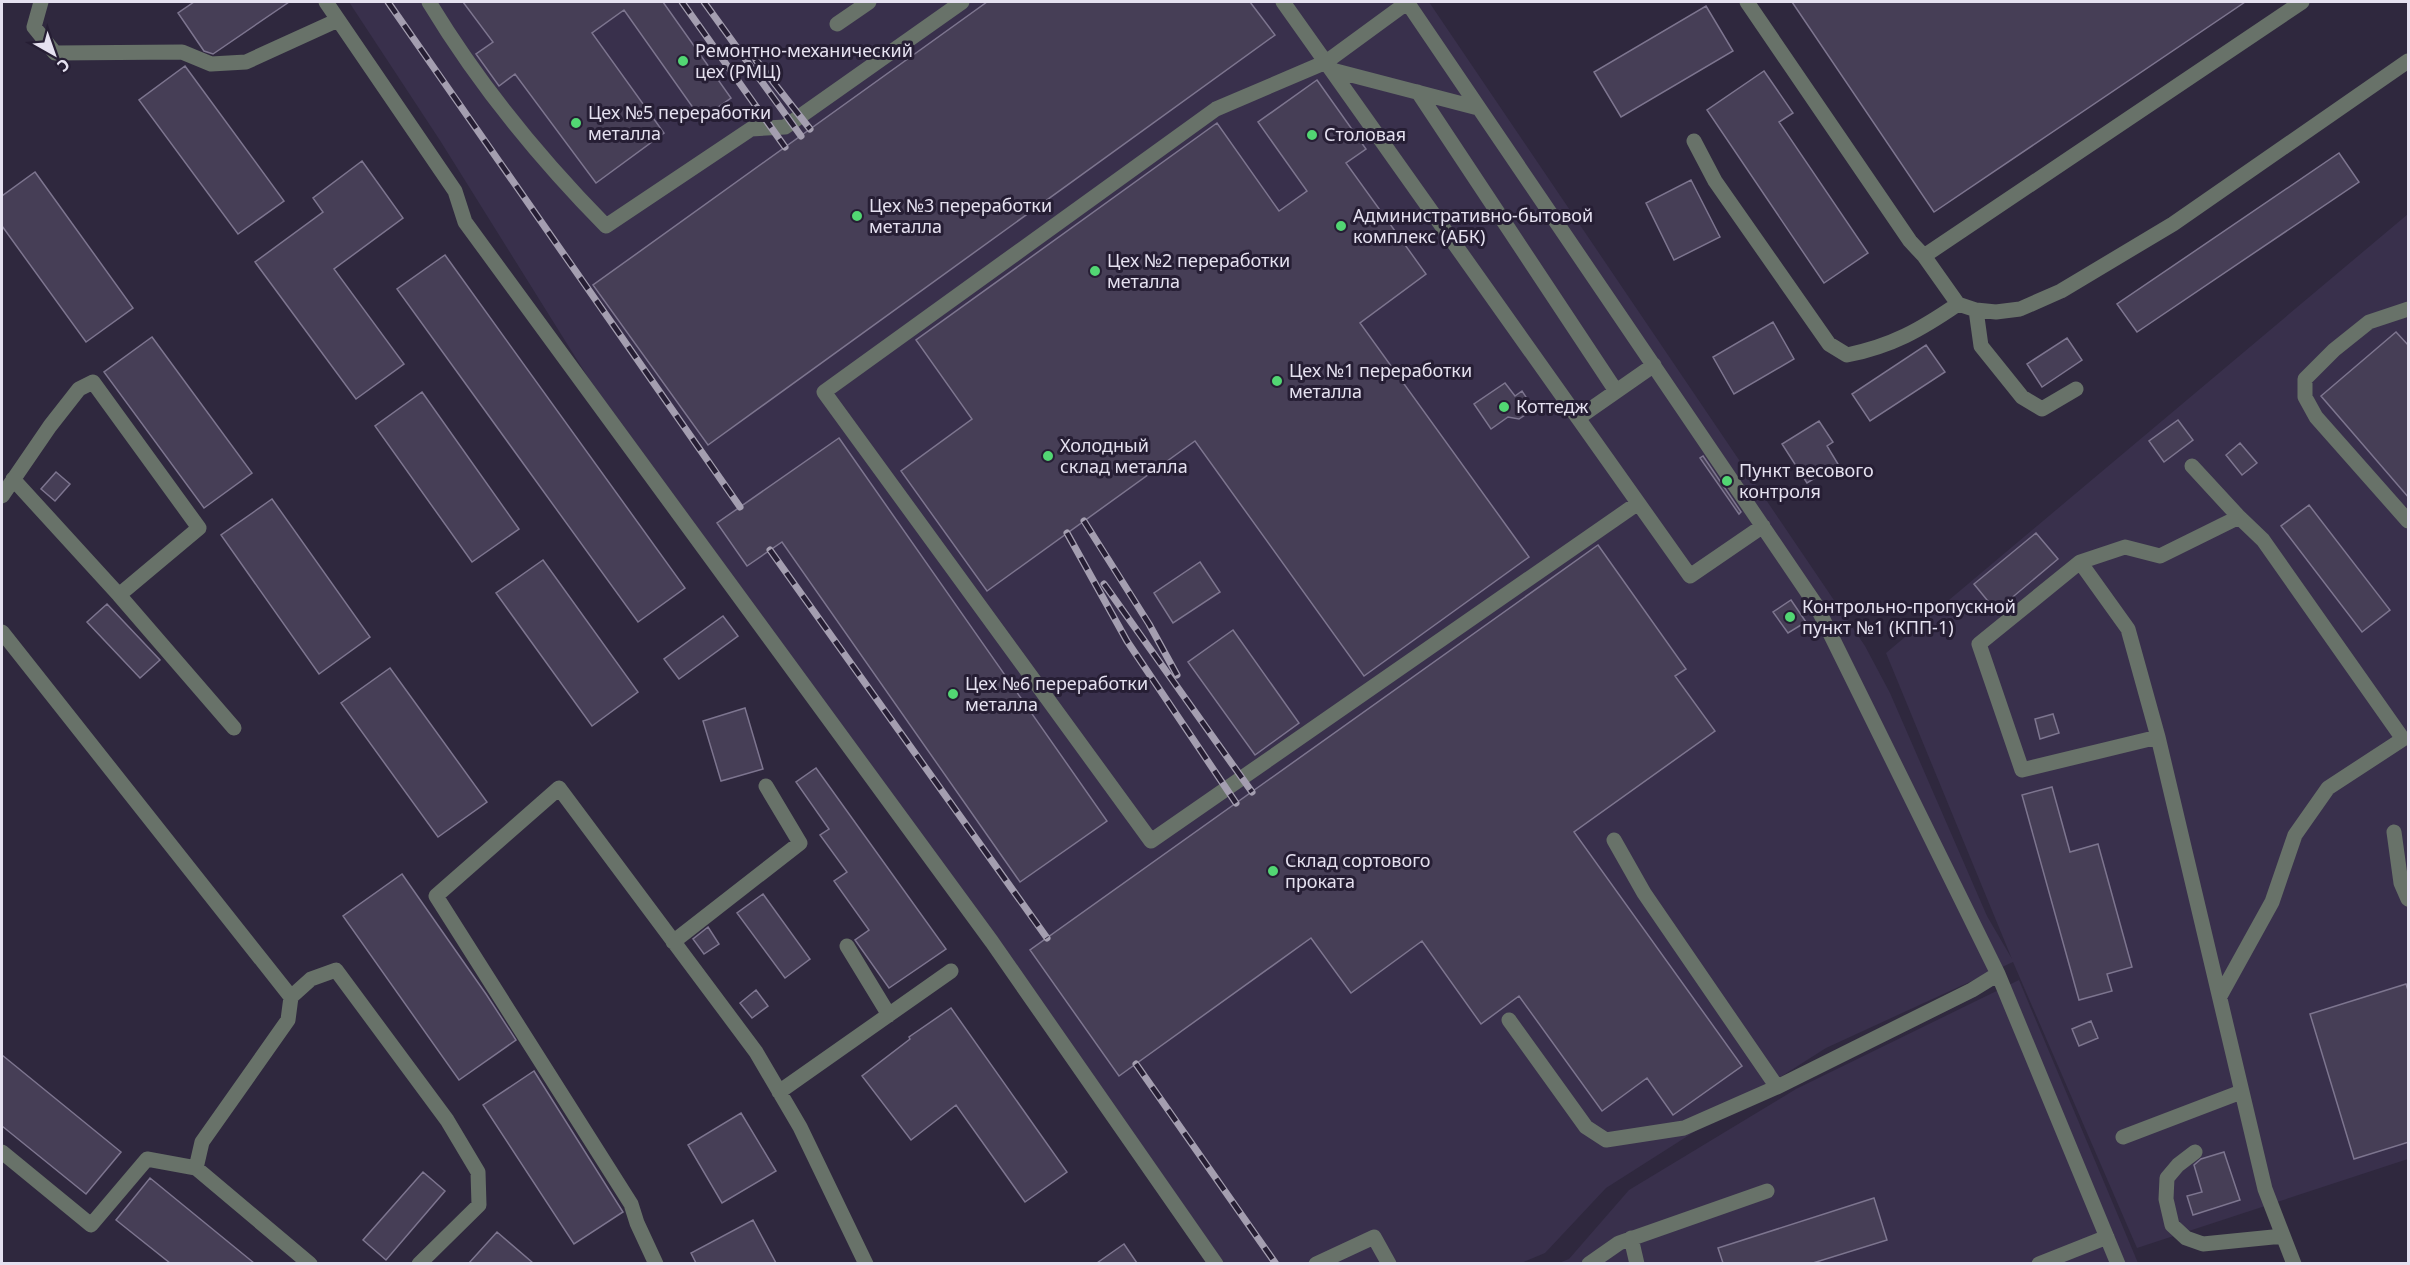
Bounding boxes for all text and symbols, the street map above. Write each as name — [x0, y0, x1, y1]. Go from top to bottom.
north arrow — [24, 24, 84, 84]
place label: Ремонтно-механический цех (РМЦ) — [695, 38, 913, 83]
text: С — [53, 54, 75, 77]
marker: Ремонтно-механический цех (РМЦ) — [676, 54, 690, 68]
place label: Цех №5 переработки металла — [588, 100, 771, 145]
marker: Цех №5 переработки металла — [569, 116, 583, 130]
place label: Столовая — [1324, 122, 1406, 146]
marker: Столовая — [1305, 128, 1319, 142]
place label: Цех №3 переработки металла — [869, 193, 1052, 238]
place label: Административно-бытовой комплекс (АБК) — [1353, 203, 1593, 248]
marker: Цех №3 переработки металла — [850, 209, 864, 223]
marker: Административно-бытовой комплекс (АБК) — [1334, 219, 1348, 233]
place label: Цех №2 переработки металла — [1107, 248, 1290, 293]
marker: Цех №2 переработки металла — [1088, 264, 1102, 278]
place label: Цех №1 переработки металла — [1289, 358, 1472, 403]
marker: Цех №1 переработки металла — [1270, 374, 1284, 388]
place label: Коттедж — [1516, 394, 1589, 418]
marker: Коттедж — [1497, 400, 1511, 414]
place label: Холодный склад металла — [1060, 433, 1188, 478]
marker: Холодный склад металла — [1041, 449, 1055, 463]
place label: Пункт весового контроля — [1739, 458, 1874, 503]
marker: Пункт весового контроля — [1720, 474, 1734, 488]
place label: Контрольно-пропускной пункт №1 (КПП-1) — [1802, 594, 2016, 639]
marker: Контрольно-пропускной пункт №1 (КПП-1) — [1783, 610, 1797, 624]
place label: Цех №6 переработки металла — [965, 671, 1148, 716]
marker: Цех №6 переработки металла — [946, 687, 960, 701]
place label: Склад сортового проката — [1285, 848, 1431, 893]
marker: Склад сортового проката — [1266, 864, 1280, 878]

